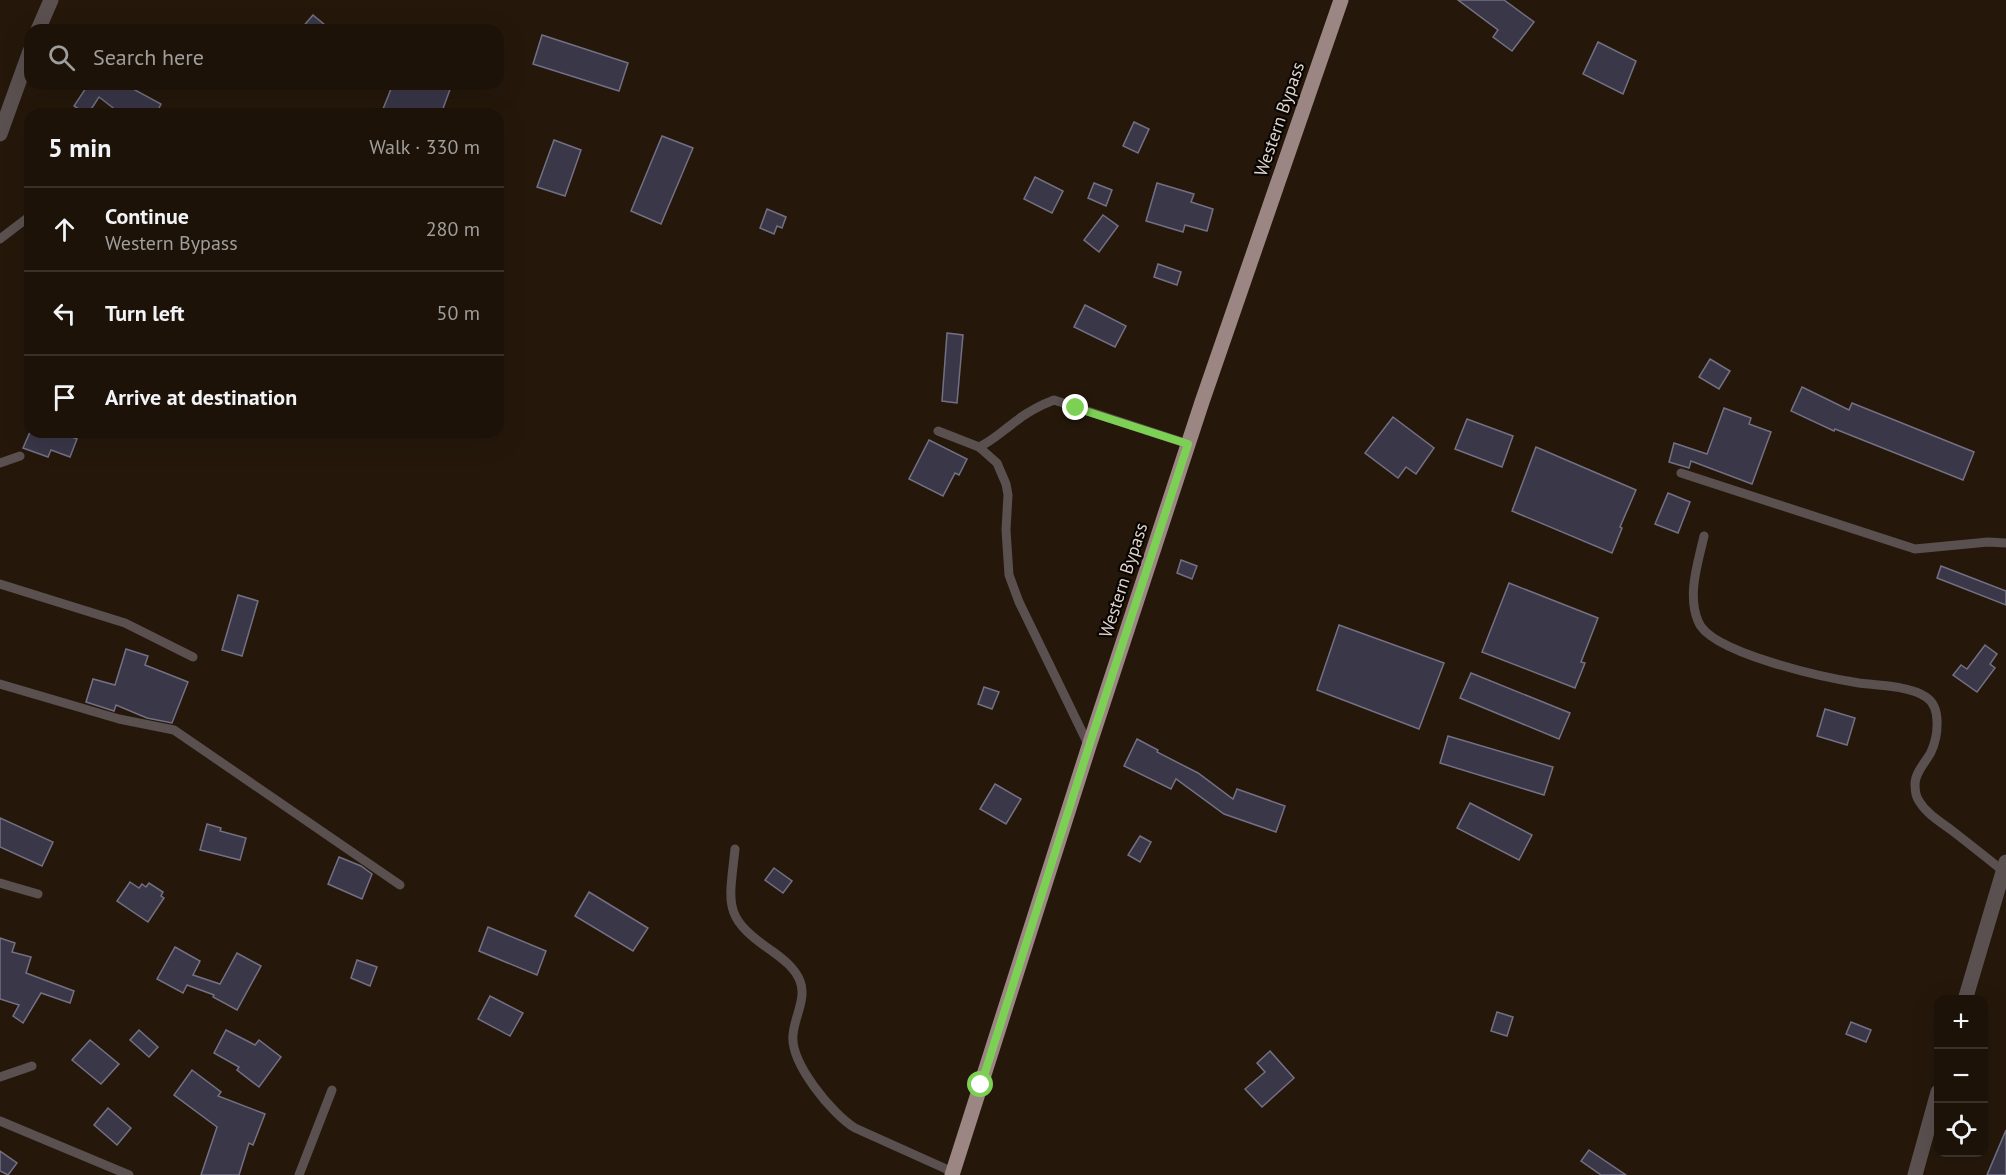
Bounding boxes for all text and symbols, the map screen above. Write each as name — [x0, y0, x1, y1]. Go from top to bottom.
search box — [24, 24, 504, 90]
icon: search — [45, 41, 78, 74]
text: Search here — [93, 43, 204, 71]
street label: Western Bypass — [1249, 59, 1309, 179]
text: 5 min — [48, 131, 111, 164]
text: Walk · 330 m — [369, 134, 480, 160]
text: Continue — [105, 202, 189, 230]
icon: ahead — [48, 213, 81, 246]
text: 280 m — [426, 216, 480, 242]
text: Western Bypass — [105, 230, 238, 256]
icon: left — [48, 297, 81, 330]
text: Turn left — [105, 299, 185, 327]
text: 50 m — [437, 300, 480, 326]
icon: arrive — [48, 381, 81, 414]
text: Arrive at destination — [105, 383, 297, 411]
route end — [1062, 394, 1088, 420]
street label: Western Bypass — [1094, 520, 1152, 640]
map controls — [1934, 995, 1988, 1157]
button: + — [1934, 995, 1988, 1049]
button: − — [1934, 1049, 1988, 1103]
route start — [967, 1071, 993, 1097]
button: locate — [1934, 1103, 1988, 1157]

